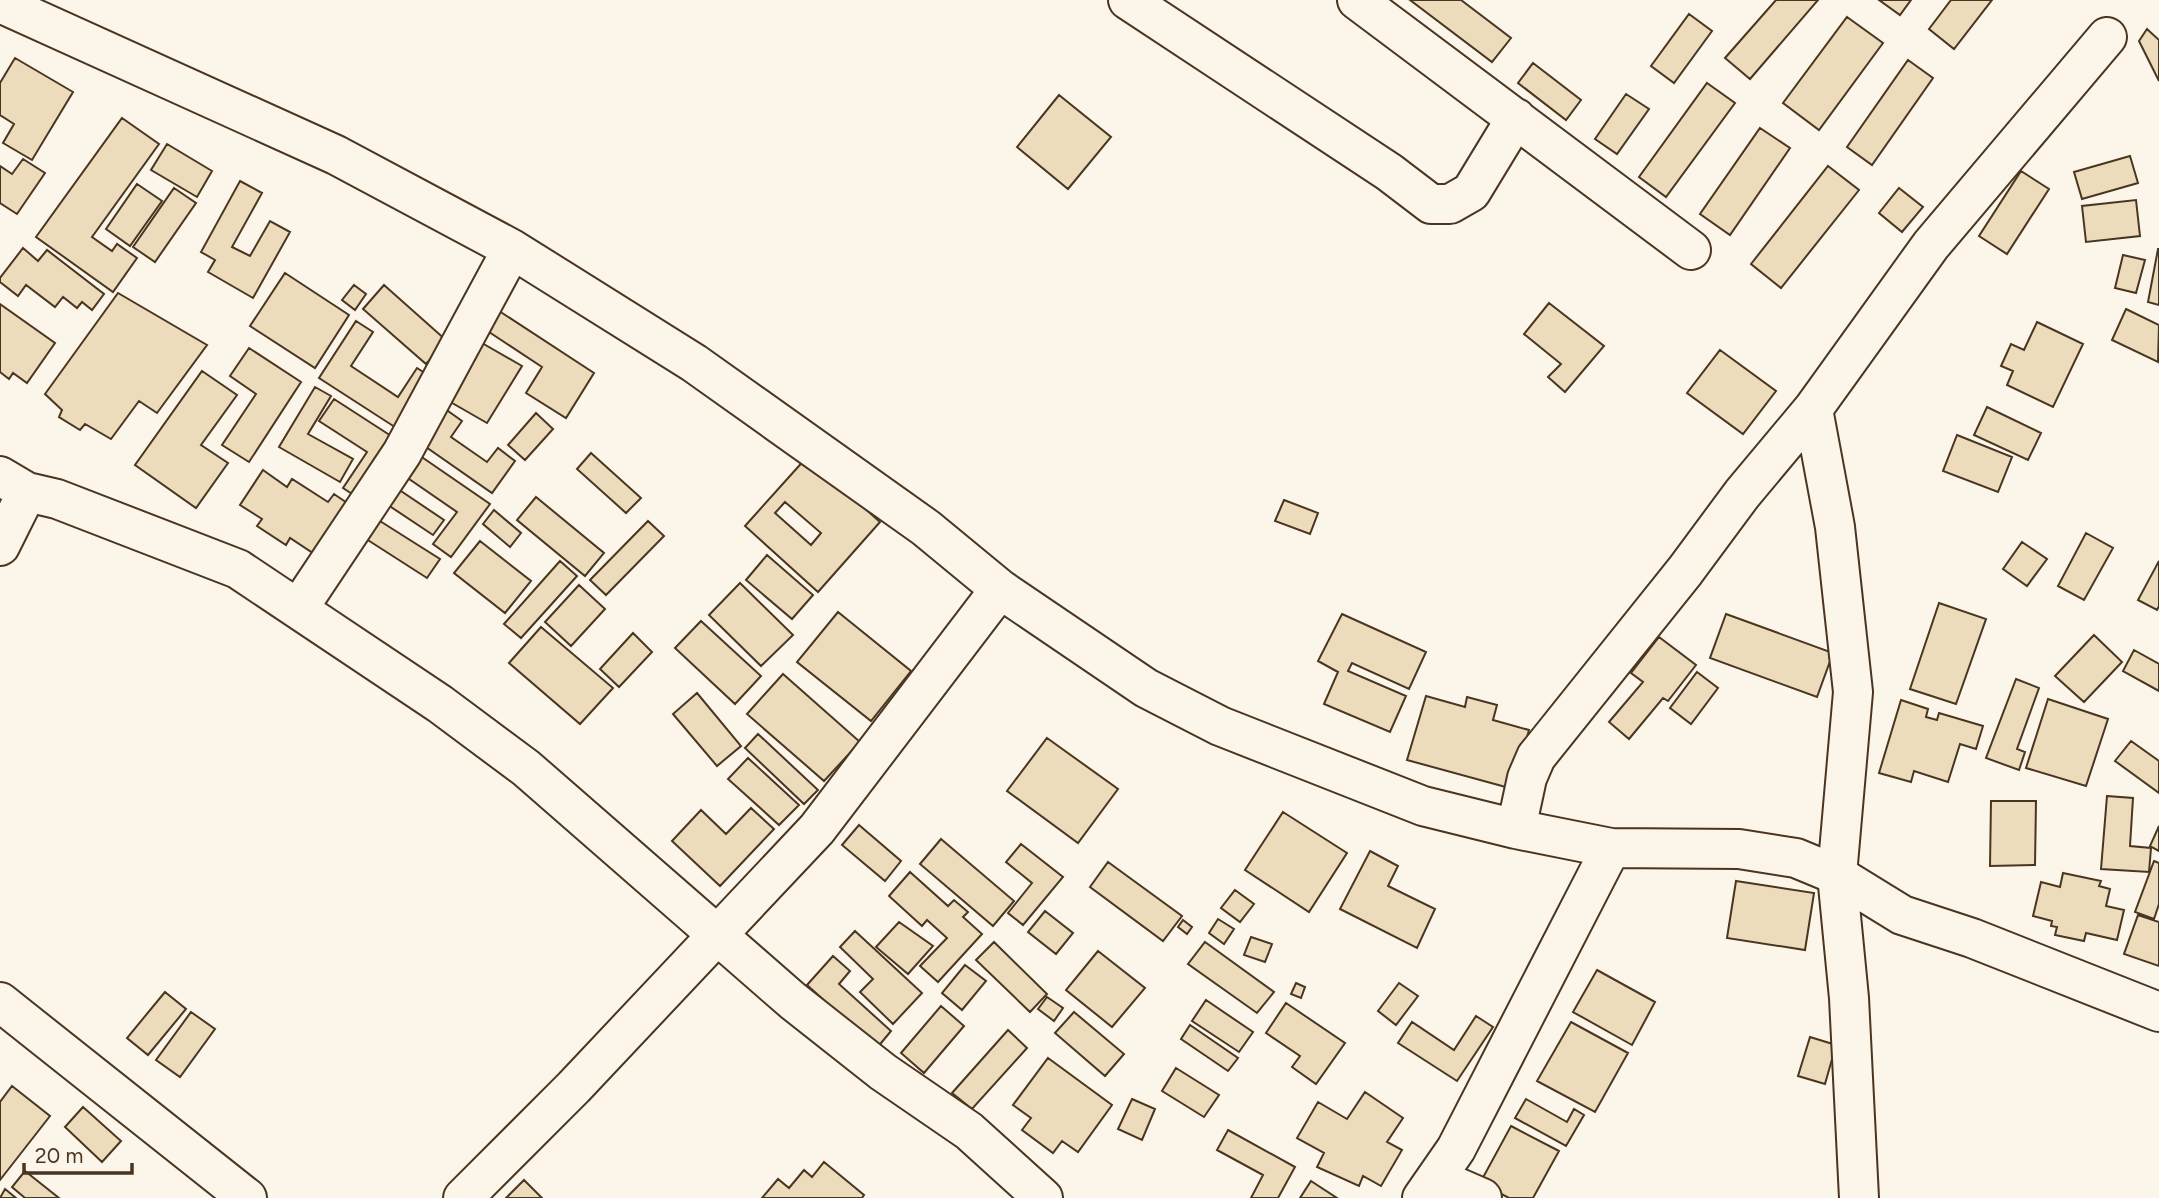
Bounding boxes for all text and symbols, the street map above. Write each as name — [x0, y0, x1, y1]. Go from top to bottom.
scale bar — [24, 1132, 133, 1176]
text: 20 m — [35, 1143, 83, 1168]

